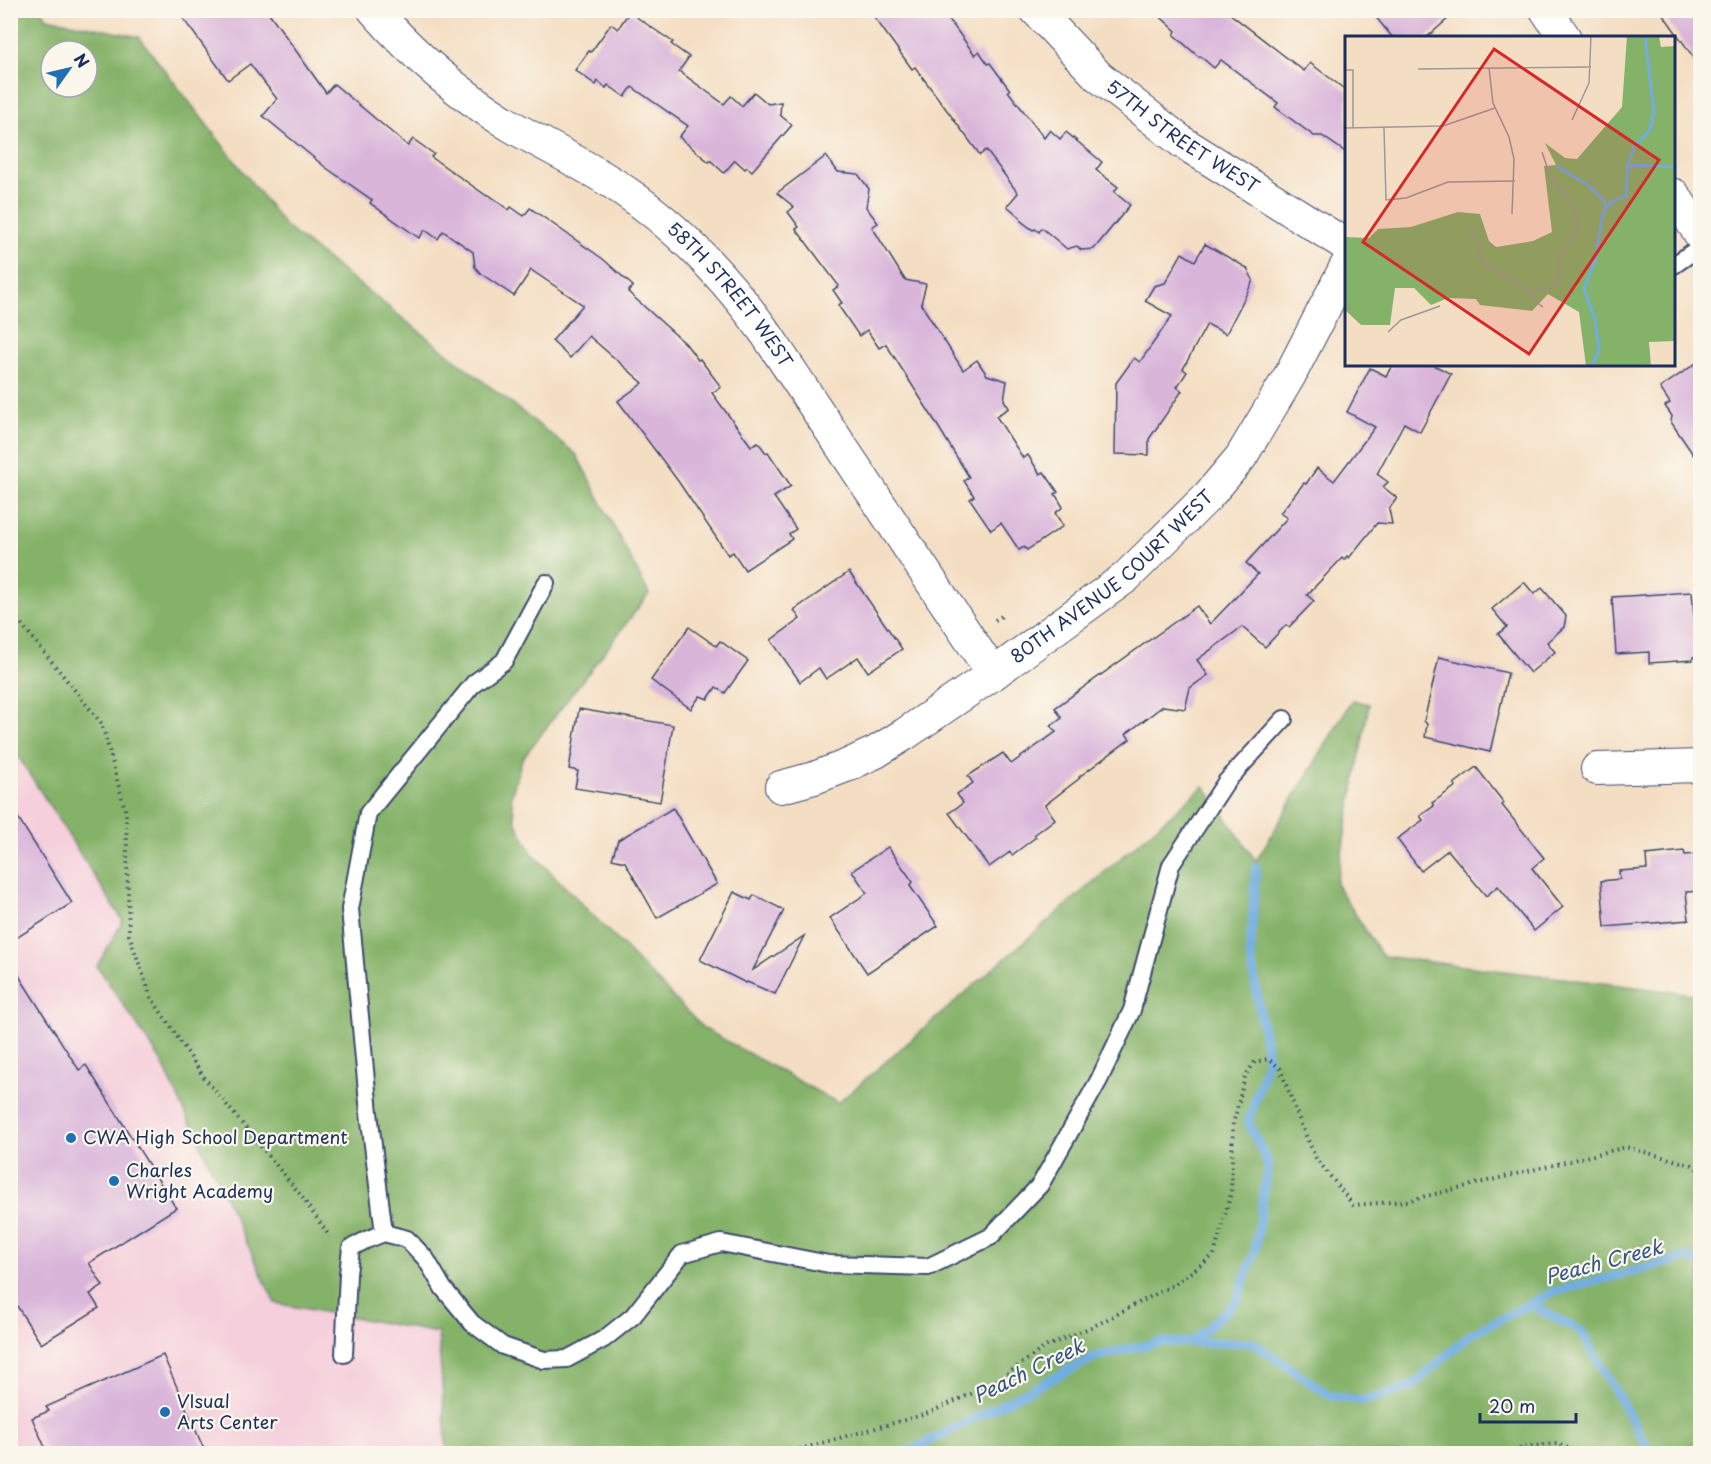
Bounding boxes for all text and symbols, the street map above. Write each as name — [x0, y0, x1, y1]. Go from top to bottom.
inset map — [1345, 36, 1675, 366]
north arrow — [39, 39, 99, 99]
text: N — [69, 48, 96, 72]
street label: 57TH STREET WEST — [1101, 73, 1265, 200]
street label: 58TH STREET WEST — [662, 215, 800, 373]
street label: 80TH AVENUE COURT WEST — [1004, 483, 1219, 669]
place label: CWA High School Department — [83, 1123, 348, 1150]
marker: CWA High School Department — [64, 1131, 78, 1145]
place label: Charles Wright Academy — [126, 1156, 273, 1204]
marker: Charles Wright Academy — [107, 1174, 121, 1188]
water label: Peach Creek — [1542, 1231, 1667, 1291]
water label: Peach Creek — [968, 1330, 1090, 1410]
scale bar — [1480, 1386, 1576, 1424]
place label: VIsual Arts Center — [177, 1387, 278, 1435]
text: 20 m — [1489, 1392, 1535, 1419]
marker: VIsual Arts Center — [158, 1405, 172, 1419]

